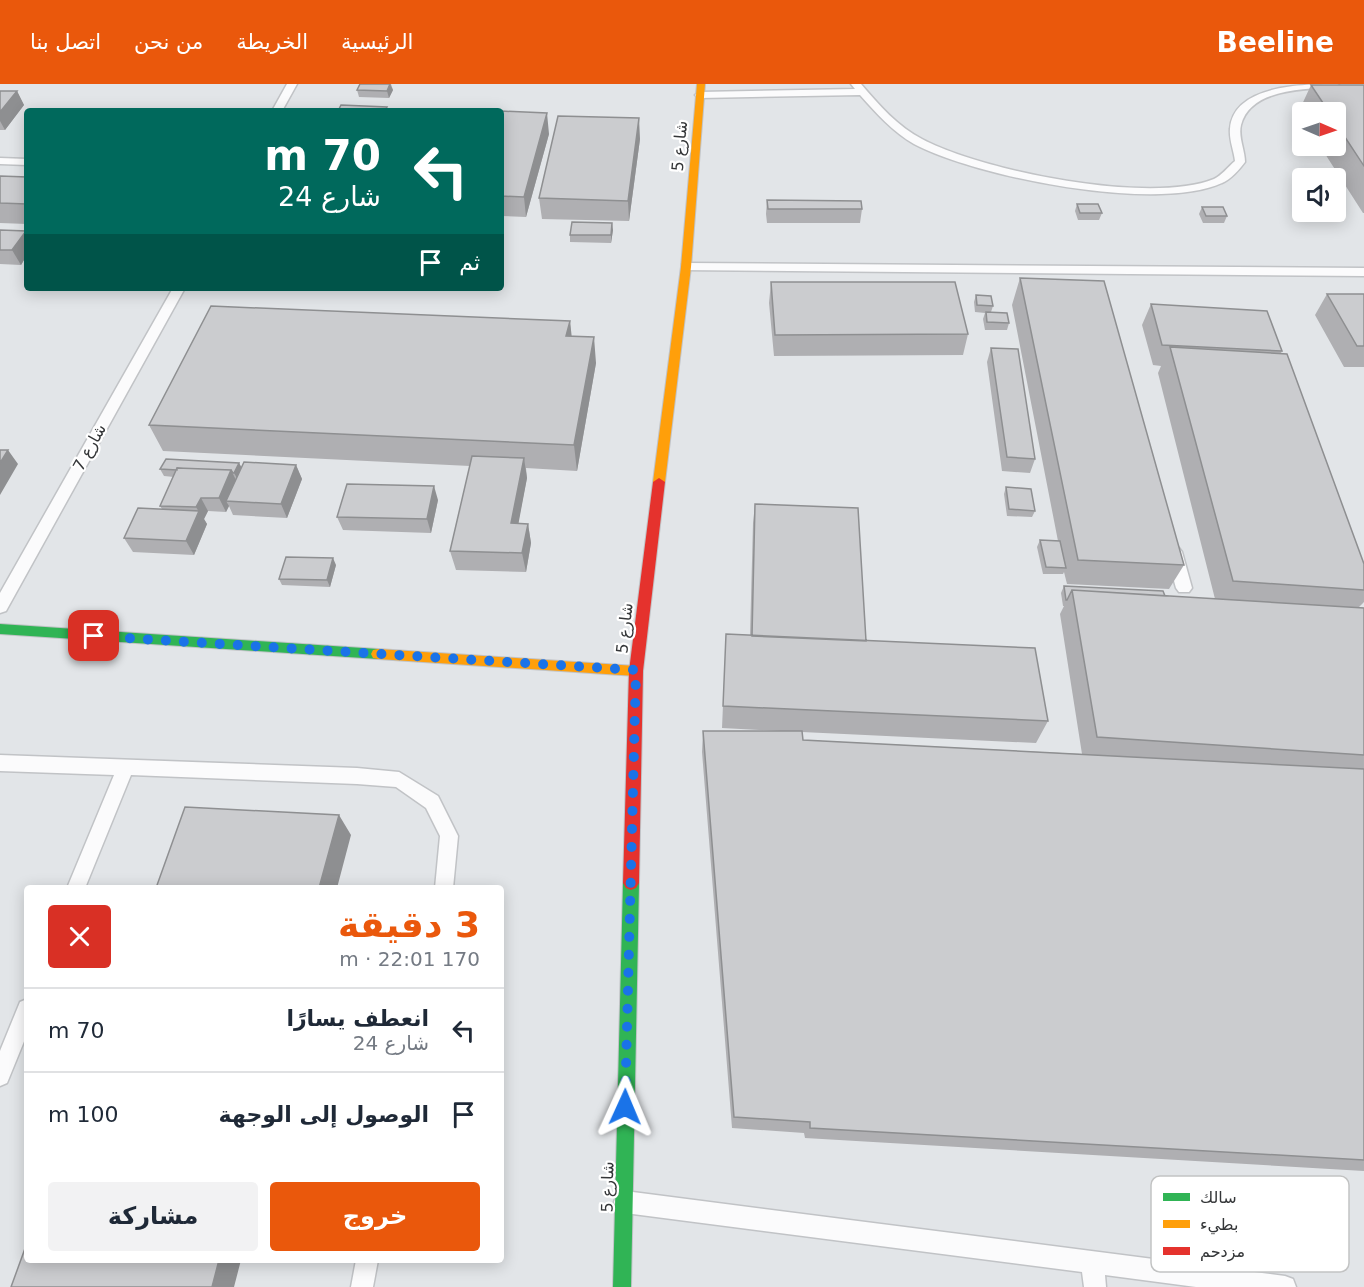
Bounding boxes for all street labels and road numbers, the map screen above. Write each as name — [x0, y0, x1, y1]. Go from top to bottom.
street label: شارع 5 — [668, 120, 692, 172]
street label: شارع 7 — [69, 420, 111, 475]
street label: شارع 5 — [612, 602, 638, 654]
street label: شارع 5 — [598, 1161, 618, 1213]

